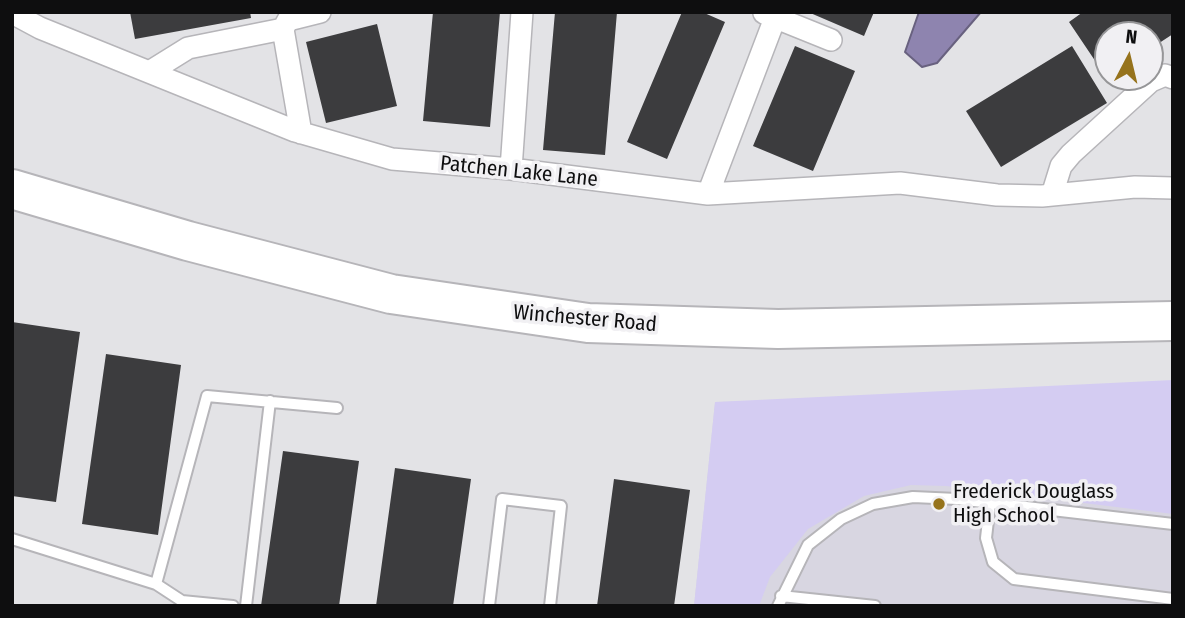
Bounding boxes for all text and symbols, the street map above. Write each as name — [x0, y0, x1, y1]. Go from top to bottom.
north arrow — [1094, 21, 1164, 91]
text: N — [1124, 25, 1138, 49]
street label: Patchen Lake Lane — [439, 151, 599, 193]
street label: Winchester Road — [512, 300, 658, 338]
place label: Frederick Douglass High School — [953, 479, 1114, 529]
marker: Frederick Douglass High School — [931, 496, 947, 512]

